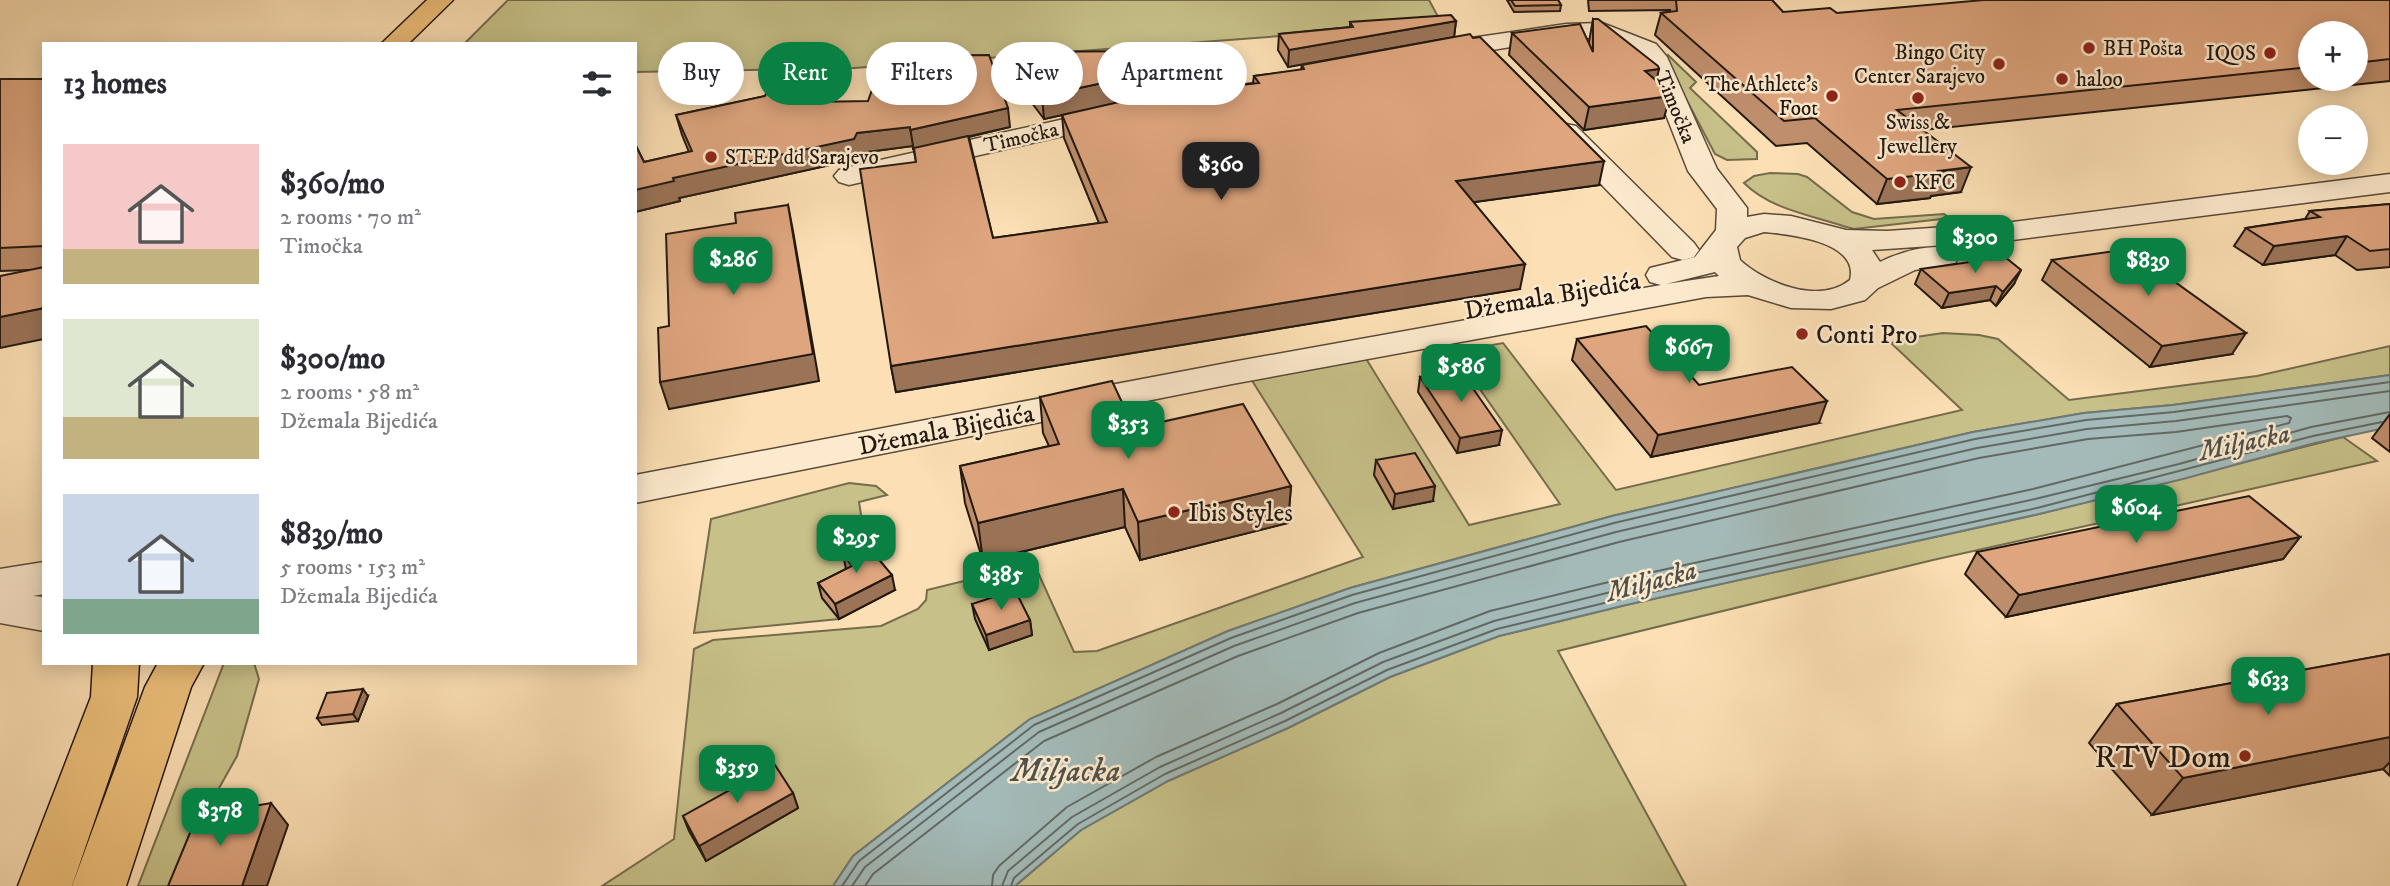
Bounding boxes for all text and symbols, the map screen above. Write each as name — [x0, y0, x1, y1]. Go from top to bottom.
map controls — [2298, 21, 2368, 175]
button: + — [2298, 21, 2368, 91]
place label: BH Pošta — [2103, 36, 2183, 62]
place label: Bingo City Center Sarajevo — [1854, 40, 1986, 90]
marker: BH Pošta — [2081, 40, 2097, 56]
place label: IQOS — [2206, 41, 2256, 67]
chip: Buy — [658, 42, 744, 105]
chip: Rent — [758, 42, 852, 105]
chip: Filters — [866, 42, 977, 105]
chip: New — [991, 42, 1083, 105]
chip: Apartment — [1097, 42, 1247, 105]
marker: IQOS — [2262, 45, 2278, 61]
marker: Bingo City Center Sarajevo — [1991, 56, 2007, 72]
icon: filters — [578, 65, 616, 103]
text: 13 homes — [63, 66, 167, 103]
street label: Timočka — [1649, 67, 1701, 147]
place label: haloo — [2076, 67, 2123, 93]
marker: haloo — [2054, 71, 2070, 87]
place label: The Athlete's Foot — [1704, 72, 1818, 122]
marker: The Athlete's Foot — [1824, 88, 1840, 104]
marker: Swiss & Jewellery — [1910, 90, 1926, 106]
button: − — [2298, 105, 2368, 175]
place label: Swiss & Jewellery — [1877, 110, 1958, 160]
street label: Timočka — [982, 117, 1061, 159]
pin: $360 — [1180, 142, 1262, 202]
place label: STEP dd Sarajevo — [725, 145, 879, 171]
marker: STEP dd Sarajevo — [703, 149, 719, 165]
text: $360 — [1198, 150, 1244, 179]
text: $360/mo — [280, 166, 385, 203]
place label: KFC — [1914, 170, 1956, 196]
icon: home — [119, 172, 203, 256]
marker: KFC — [1892, 174, 1908, 190]
text: 2 rooms · 70 m² — [280, 203, 421, 232]
pin: $300 — [1934, 216, 2016, 275]
text: $300 — [1952, 223, 1998, 252]
text: Timočka — [280, 232, 363, 261]
pin: $286 — [692, 238, 774, 297]
pin: $839 — [2107, 238, 2189, 298]
text: $286 — [709, 245, 757, 274]
text: $839 — [2126, 246, 2170, 275]
street label: Džemala Bijedića — [1462, 265, 1643, 328]
place label: Conti Pro — [1816, 319, 1917, 352]
pin: $667 — [1648, 326, 1730, 385]
marker: Conti Pro — [1794, 326, 1810, 342]
text: $667 — [1665, 333, 1713, 362]
text: $300/mo — [280, 341, 385, 378]
pin: $586 — [1420, 344, 1502, 404]
icon: home — [119, 347, 203, 431]
text: $586 — [1437, 352, 1485, 381]
text: 2 rooms · 58 m² — [280, 378, 419, 407]
street label: Džemala Bijedića — [856, 397, 1037, 464]
pin: $353 — [1087, 402, 1169, 461]
text: Džemala Bijedića — [280, 407, 438, 436]
text: $353 — [1107, 409, 1149, 438]
water label: Miljacka — [2194, 416, 2293, 470]
pin: $604 — [2095, 486, 2177, 545]
text: $604 — [2111, 493, 2161, 522]
place label: Ibis Styles — [1188, 497, 1293, 530]
marker: Ibis Styles — [1166, 504, 1182, 520]
text: $839/mo — [280, 516, 383, 553]
pin: $295 — [815, 516, 897, 575]
icon: home — [119, 522, 203, 606]
text: $295 — [833, 523, 879, 552]
pin: $385 — [960, 552, 1042, 612]
text: 5 rooms · 153 m² — [280, 553, 425, 582]
water label: Miljacka — [1600, 553, 1701, 611]
text: $385 — [979, 560, 1023, 589]
text: Džemala Bijedića — [280, 582, 438, 611]
pin: $633 — [2227, 658, 2309, 717]
text: $633 — [2247, 665, 2289, 694]
place label: RTV Dom — [2094, 738, 2231, 778]
pin: $359 — [696, 746, 778, 805]
marker: RTV Dom — [2237, 748, 2253, 764]
water label: Miljacka — [1010, 751, 1120, 792]
text: $359 — [715, 753, 759, 782]
pin: $378 — [179, 788, 261, 848]
text: $378 — [198, 796, 242, 825]

